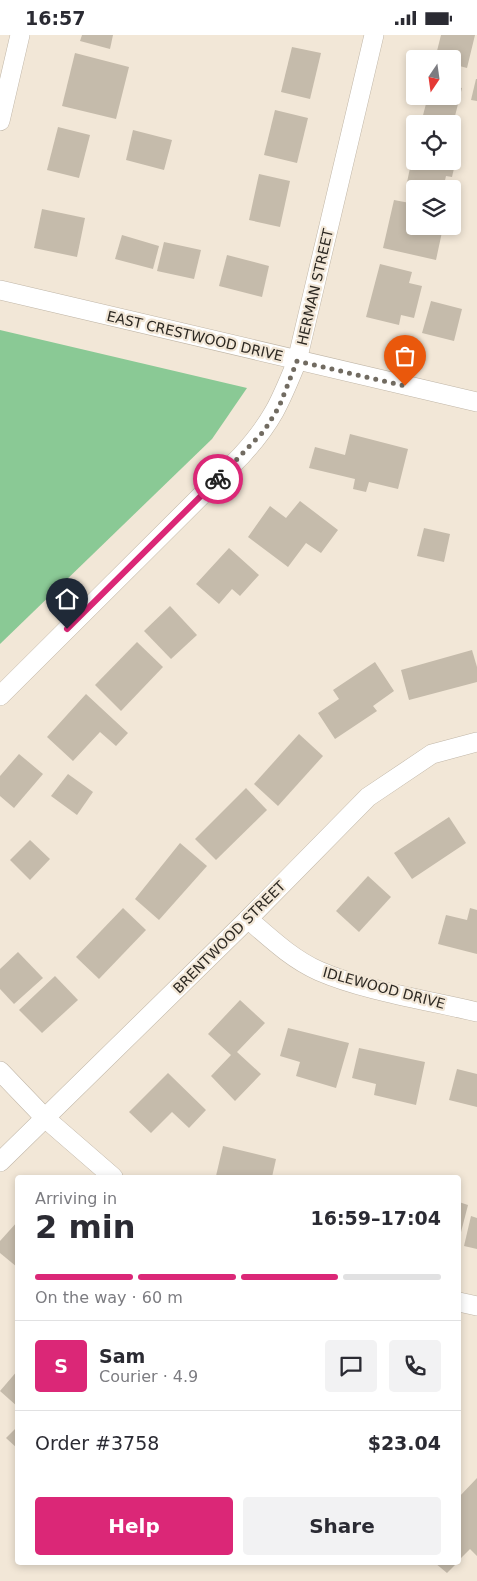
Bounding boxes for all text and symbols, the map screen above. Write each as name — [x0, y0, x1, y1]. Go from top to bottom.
text: 16:57 — [25, 7, 85, 29]
north arrow — [406, 50, 461, 105]
map controls — [406, 50, 461, 235]
button: locate — [406, 115, 461, 170]
button: layers — [406, 180, 461, 235]
street label: HERMAN STREET — [294, 227, 336, 347]
street label: EAST CRESTWOOD DRIVE — [105, 308, 285, 364]
pin — [384, 335, 426, 386]
icon: bag — [391, 342, 419, 370]
courier — [193, 454, 243, 504]
icon: bike — [204, 465, 232, 493]
pin — [46, 578, 88, 629]
icon: home — [53, 585, 81, 613]
street label: BRENTWOOD STREET — [170, 877, 289, 996]
street label: IDLEWOOD DRIVE — [321, 964, 447, 1012]
text: Arriving in — [35, 1189, 117, 1208]
text: 16:59–17:04 — [311, 1207, 441, 1229]
text: 2 min — [35, 1208, 136, 1246]
text: On the way · 60 m — [35, 1288, 183, 1307]
button: chat — [325, 1340, 377, 1392]
button: phone — [389, 1340, 441, 1392]
text: Sam — [99, 1345, 145, 1367]
text: S — [54, 1355, 68, 1377]
text: Courier · 4.9 — [99, 1367, 198, 1386]
text: Order #3758 — [35, 1432, 159, 1454]
text: $23.04 — [368, 1432, 441, 1454]
button: Help — [35, 1497, 233, 1555]
button: Share — [243, 1497, 441, 1555]

